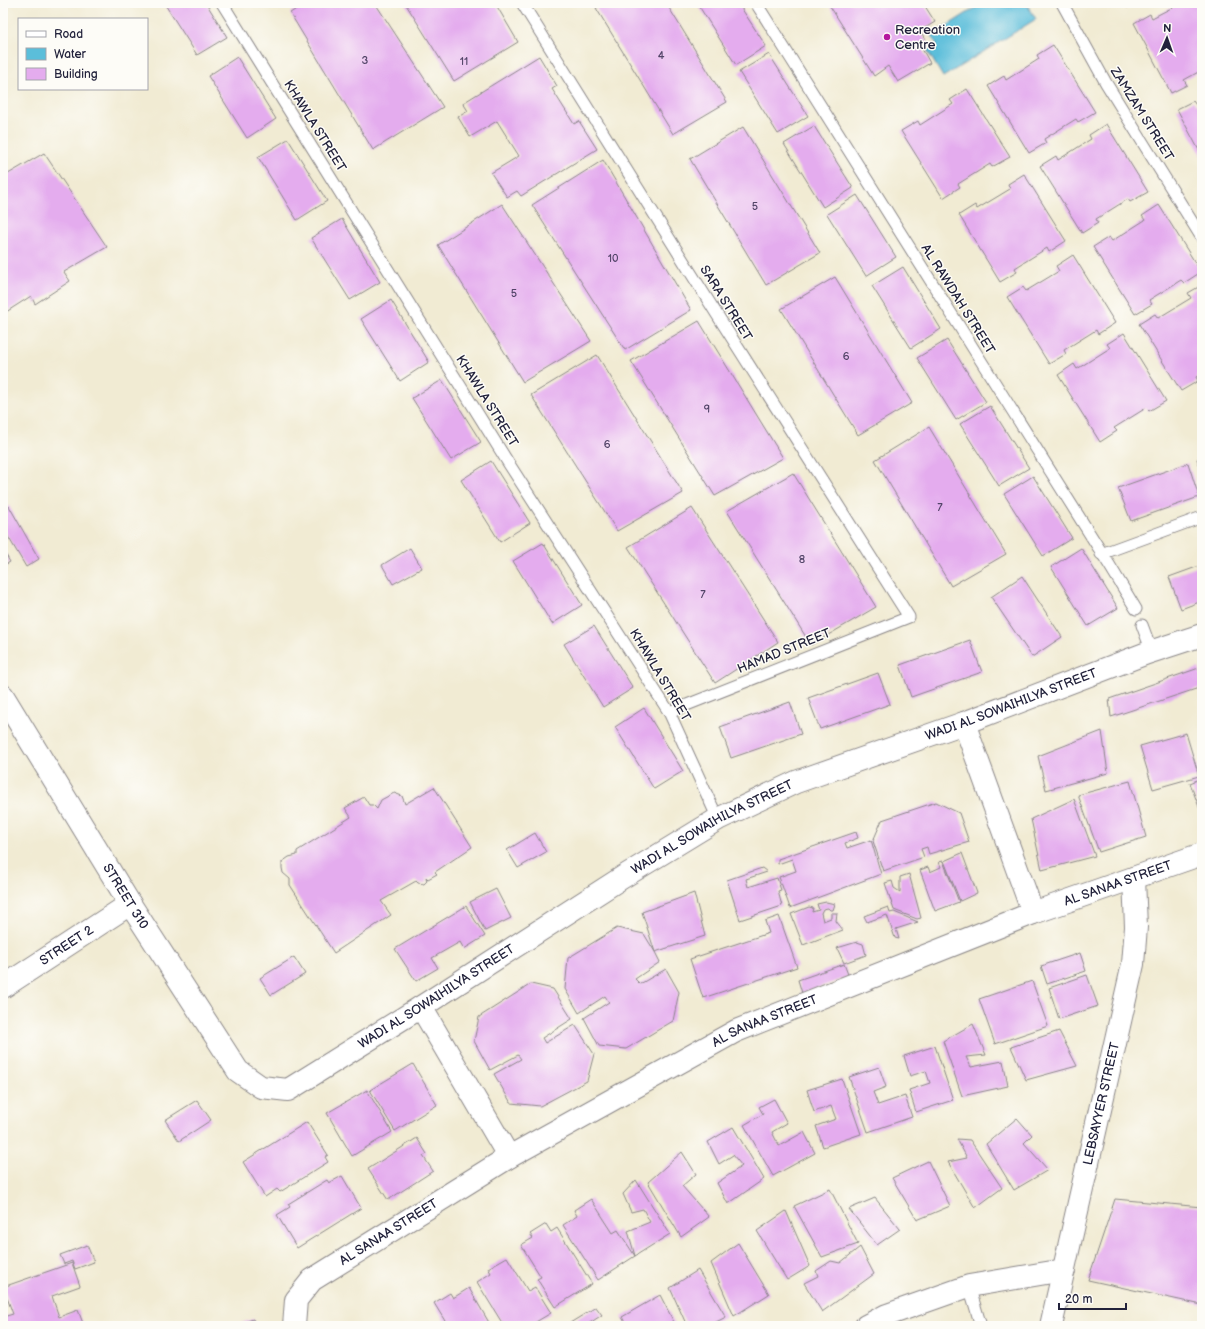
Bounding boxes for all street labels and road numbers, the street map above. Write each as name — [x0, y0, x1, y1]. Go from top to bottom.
street label: ZAMZAM STREET — [1106, 63, 1177, 164]
street label: KHAWLA STREET — [280, 77, 350, 175]
street label: AL RAWDAH STREET — [918, 241, 998, 357]
street label: SARA STREET — [696, 262, 756, 344]
street label: KHAWLA STREET — [452, 352, 522, 450]
street label: HAMAD STREET — [735, 625, 833, 677]
street label: KHAWLA STREET — [626, 626, 694, 724]
street label: WADI AL SOWAIHILYA STREET — [923, 665, 1099, 744]
street label: WADI AL SOWAIHILYA STREET — [628, 777, 796, 878]
street label: AL SANAA STREET — [1062, 857, 1174, 910]
street label: STREET 310 — [99, 861, 152, 932]
street label: STREET 2 — [37, 922, 97, 969]
street label: WADI AL SOWAIHILYA STREET — [355, 941, 518, 1052]
street label: AL SANAA STREET — [709, 991, 820, 1051]
street label: LEBSAYYER STREET — [1080, 1040, 1123, 1167]
street label: AL SANAA STREET — [336, 1195, 441, 1269]

